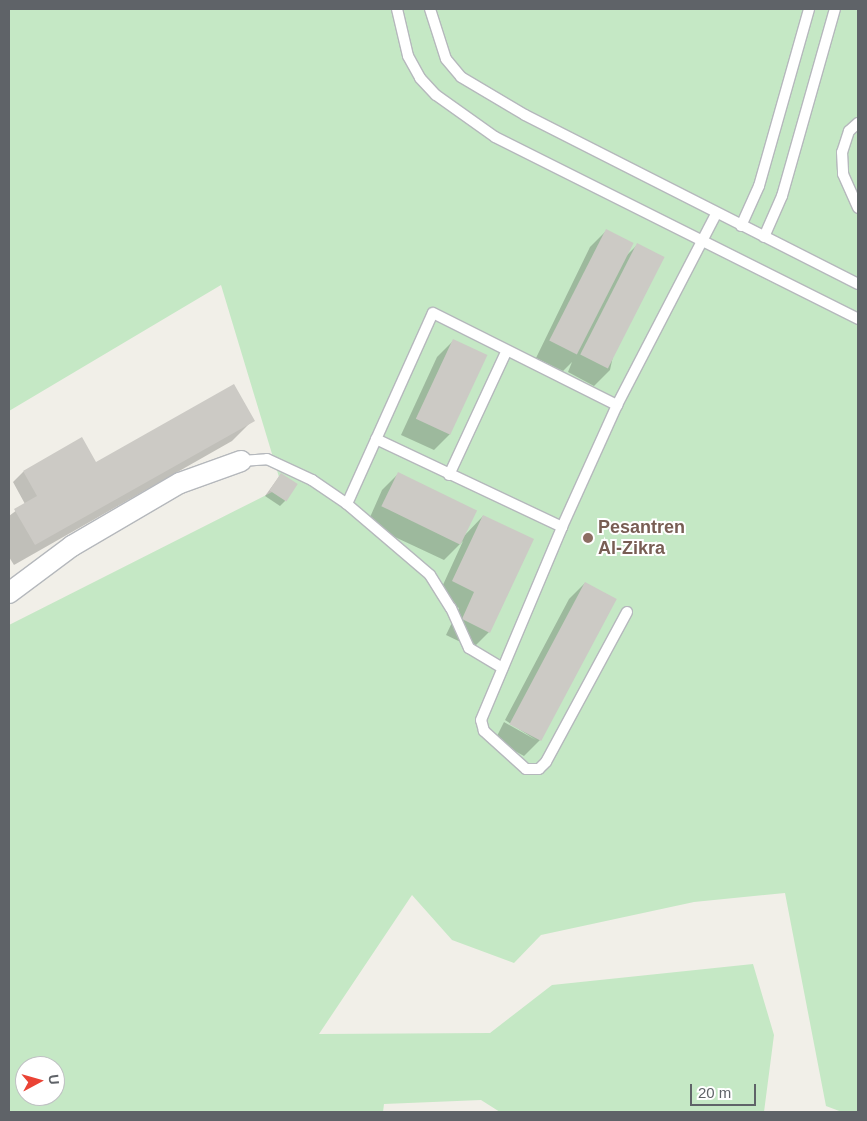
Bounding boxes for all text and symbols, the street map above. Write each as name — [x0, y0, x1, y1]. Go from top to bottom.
place label: Pesantren Al-Zikra — [598, 517, 685, 560]
marker: Pesantren Al-Zikra — [582, 532, 594, 544]
north arrow — [15, 1056, 65, 1106]
text: U — [45, 1074, 62, 1085]
scale bar — [692, 1074, 758, 1106]
text: 20 m — [698, 1084, 731, 1101]

